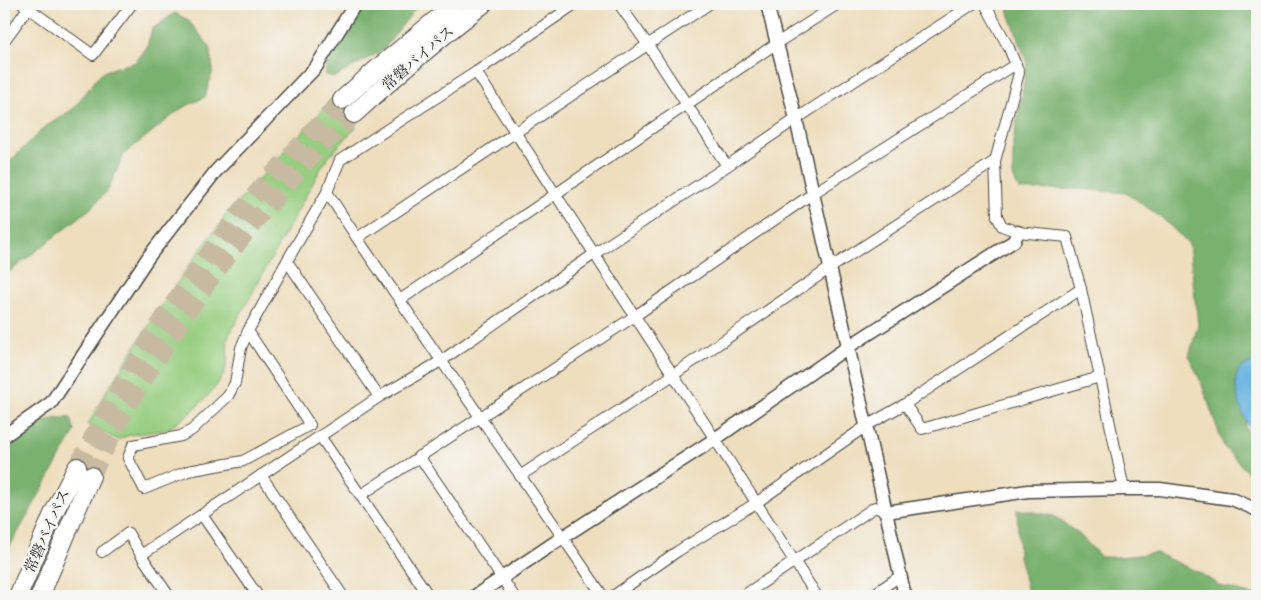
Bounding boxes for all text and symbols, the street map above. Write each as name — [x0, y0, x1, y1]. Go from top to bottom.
street label: 常磐バイパス — [378, 22, 460, 96]
street label: 常磐バイパス — [21, 486, 76, 577]

